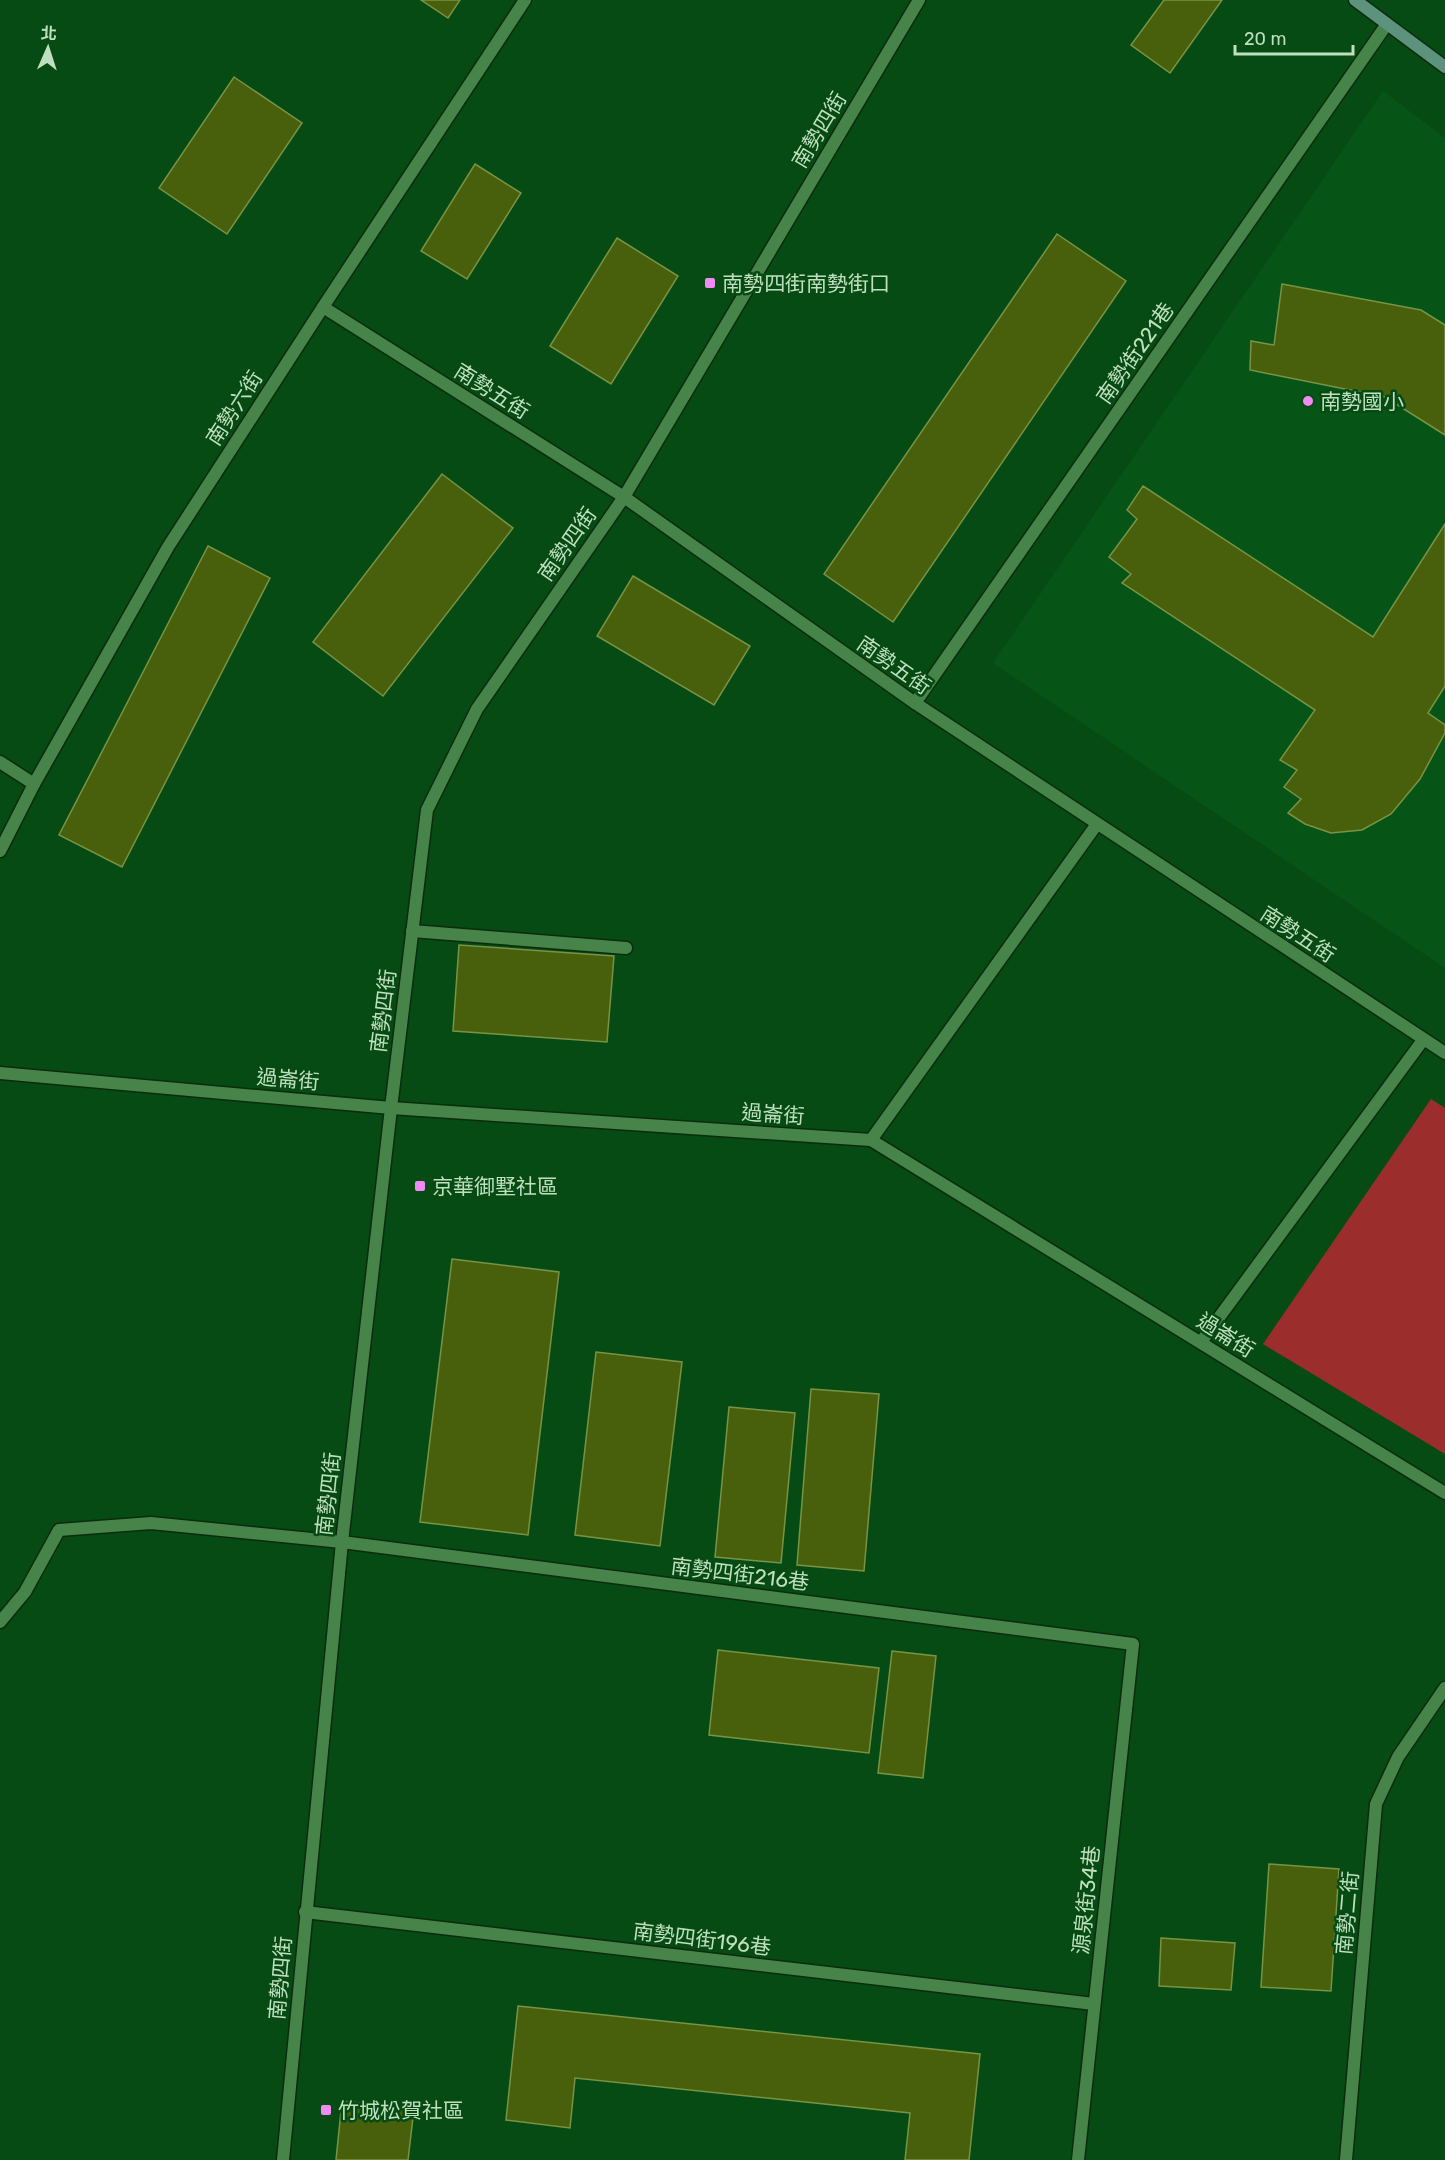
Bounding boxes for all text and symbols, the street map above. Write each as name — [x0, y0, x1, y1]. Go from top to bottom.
north arrow — [18, 18, 78, 78]
scale bar — [1235, 18, 1354, 56]
text: 北 — [40, 24, 57, 43]
text: 20 m — [1244, 28, 1286, 50]
street label: 南勢四街 — [787, 88, 851, 172]
place label: 南勢四街南勢街口 — [722, 271, 890, 296]
marker: 南勢四街南勢街口 — [703, 276, 717, 290]
street label: 南勢街221巷 — [1091, 298, 1179, 408]
street label: 南勢五街 — [450, 358, 534, 424]
street label: 南勢六街 — [201, 366, 267, 450]
place label: 南勢國小 — [1320, 389, 1404, 414]
marker: 南勢國小 — [1301, 394, 1315, 408]
street label: 南勢四街 — [533, 502, 601, 586]
street label: 南勢五街 — [852, 631, 936, 699]
street label: 南勢五街 — [1256, 901, 1340, 967]
street label: 南勢四街 — [365, 968, 401, 1054]
street label: 過崙街 — [256, 1064, 320, 1094]
street label: 過崙街 — [741, 1099, 805, 1129]
place label: 京華御墅社區 — [432, 1174, 558, 1199]
marker: 京華御墅社區 — [413, 1179, 427, 1193]
street label: 過崙街 — [1193, 1308, 1259, 1362]
street label: 南勢四街 — [311, 1451, 345, 1537]
street label: 南勢四街216巷 — [670, 1553, 810, 1595]
street label: 源泉街34巷 — [1068, 1844, 1104, 1956]
street label: 南勢二街 — [1331, 1870, 1363, 1956]
street label: 南勢四街196巷 — [632, 1918, 772, 1960]
street label: 南勢四街 — [264, 1935, 296, 2021]
place label: 竹城松賀社區 — [338, 2098, 464, 2123]
marker: 竹城松賀社區 — [319, 2103, 333, 2117]

